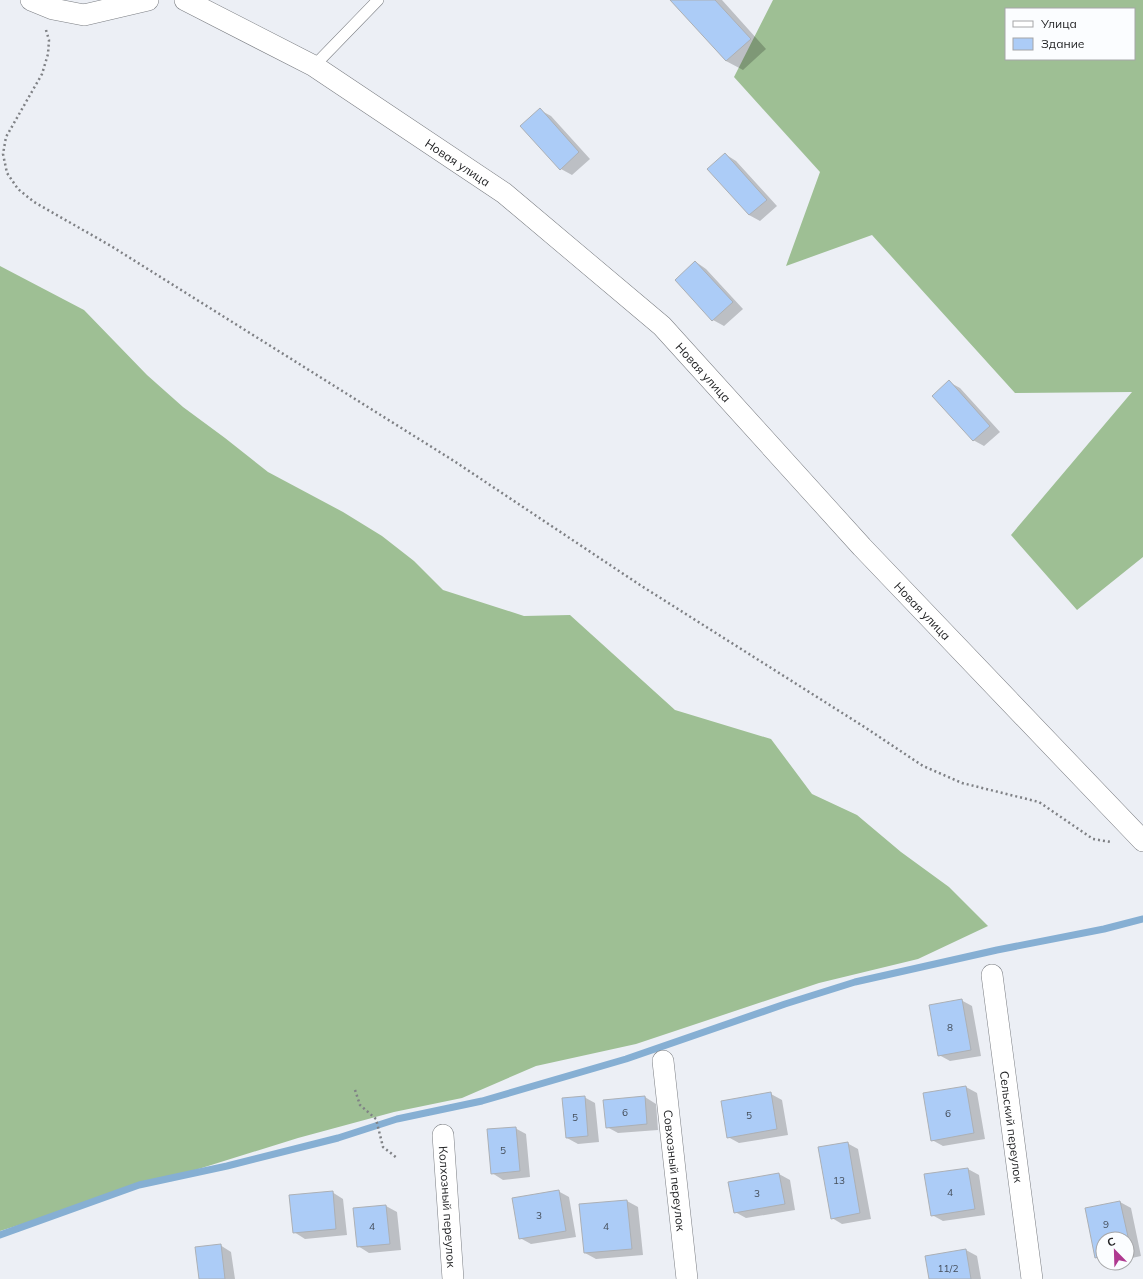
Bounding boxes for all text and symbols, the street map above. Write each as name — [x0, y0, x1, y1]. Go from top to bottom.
legend — [1005, 8, 1135, 60]
text: Улица — [1040, 16, 1077, 31]
text: Здание — [1041, 36, 1085, 51]
street label: Новая улица — [423, 135, 493, 189]
street label: Новая улица — [673, 339, 734, 405]
street label: Новая улица — [891, 578, 954, 643]
house number: 8 — [947, 1021, 953, 1034]
street label: Сельский переулок — [997, 1070, 1027, 1184]
house number: 6 — [622, 1106, 628, 1119]
house number: 6 — [945, 1107, 951, 1120]
street label: Совхозный переулок — [661, 1109, 689, 1232]
house number: 5 — [746, 1109, 752, 1122]
house number: 5 — [572, 1111, 578, 1124]
house number: 5 — [500, 1144, 506, 1157]
street label: Колхозный переулок — [436, 1145, 460, 1269]
house number: 13 — [833, 1174, 845, 1187]
house number: 4 — [947, 1186, 953, 1199]
house number: 3 — [754, 1187, 760, 1200]
house number: 3 — [536, 1209, 542, 1222]
house number: 9 — [1103, 1218, 1109, 1231]
house number: 4 — [369, 1220, 375, 1233]
house number: 4 — [603, 1220, 609, 1233]
north arrow — [1095, 1231, 1135, 1271]
text: С — [1105, 1234, 1118, 1250]
house number: 11/2 — [938, 1262, 958, 1275]

